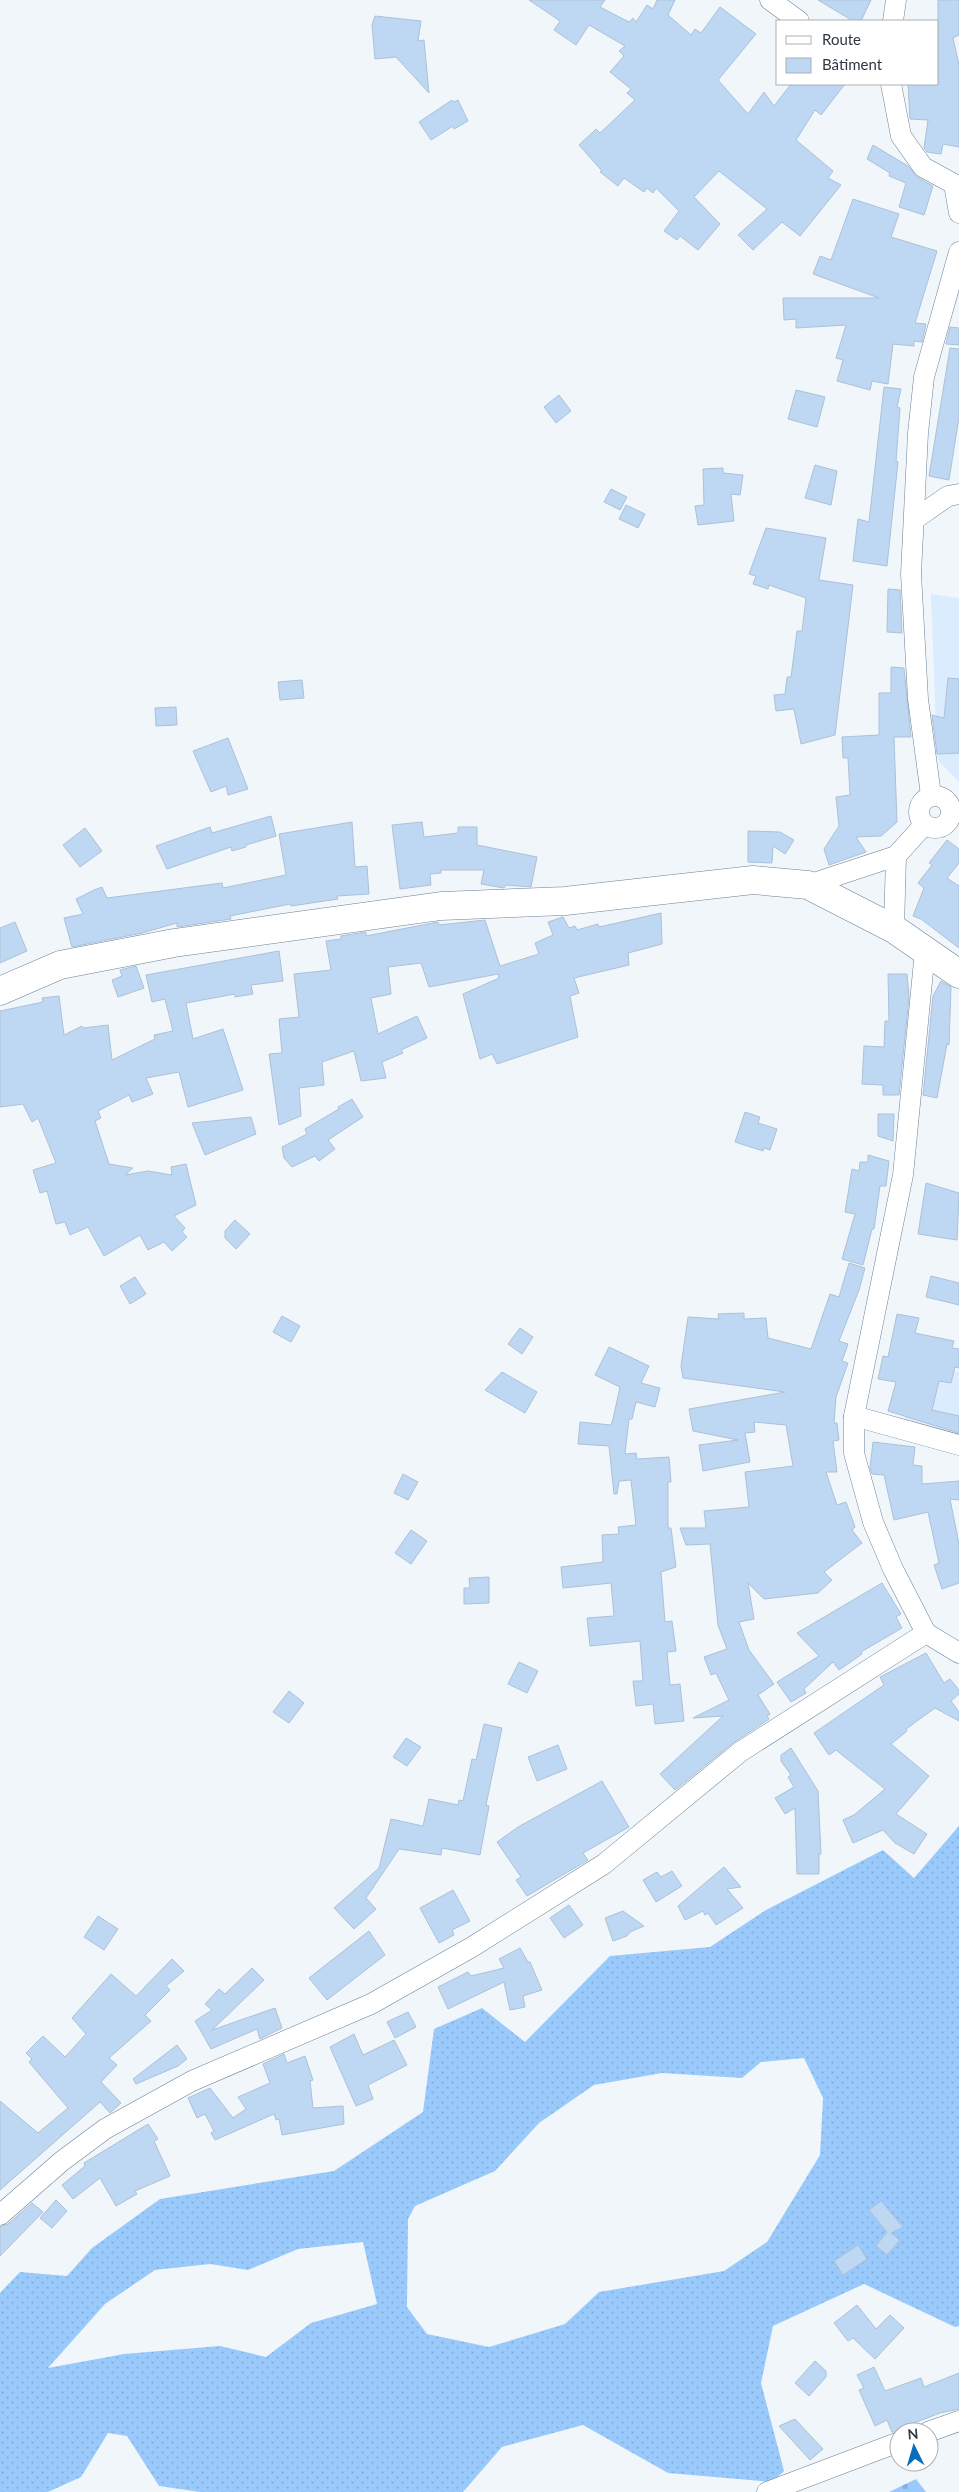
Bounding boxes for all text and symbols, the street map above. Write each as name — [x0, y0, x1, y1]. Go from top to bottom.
legend — [776, 20, 939, 85]
text: Route — [822, 30, 861, 48]
text: Bâtiment — [822, 55, 883, 73]
north arrow — [889, 2422, 939, 2472]
text: N — [907, 2425, 919, 2442]

